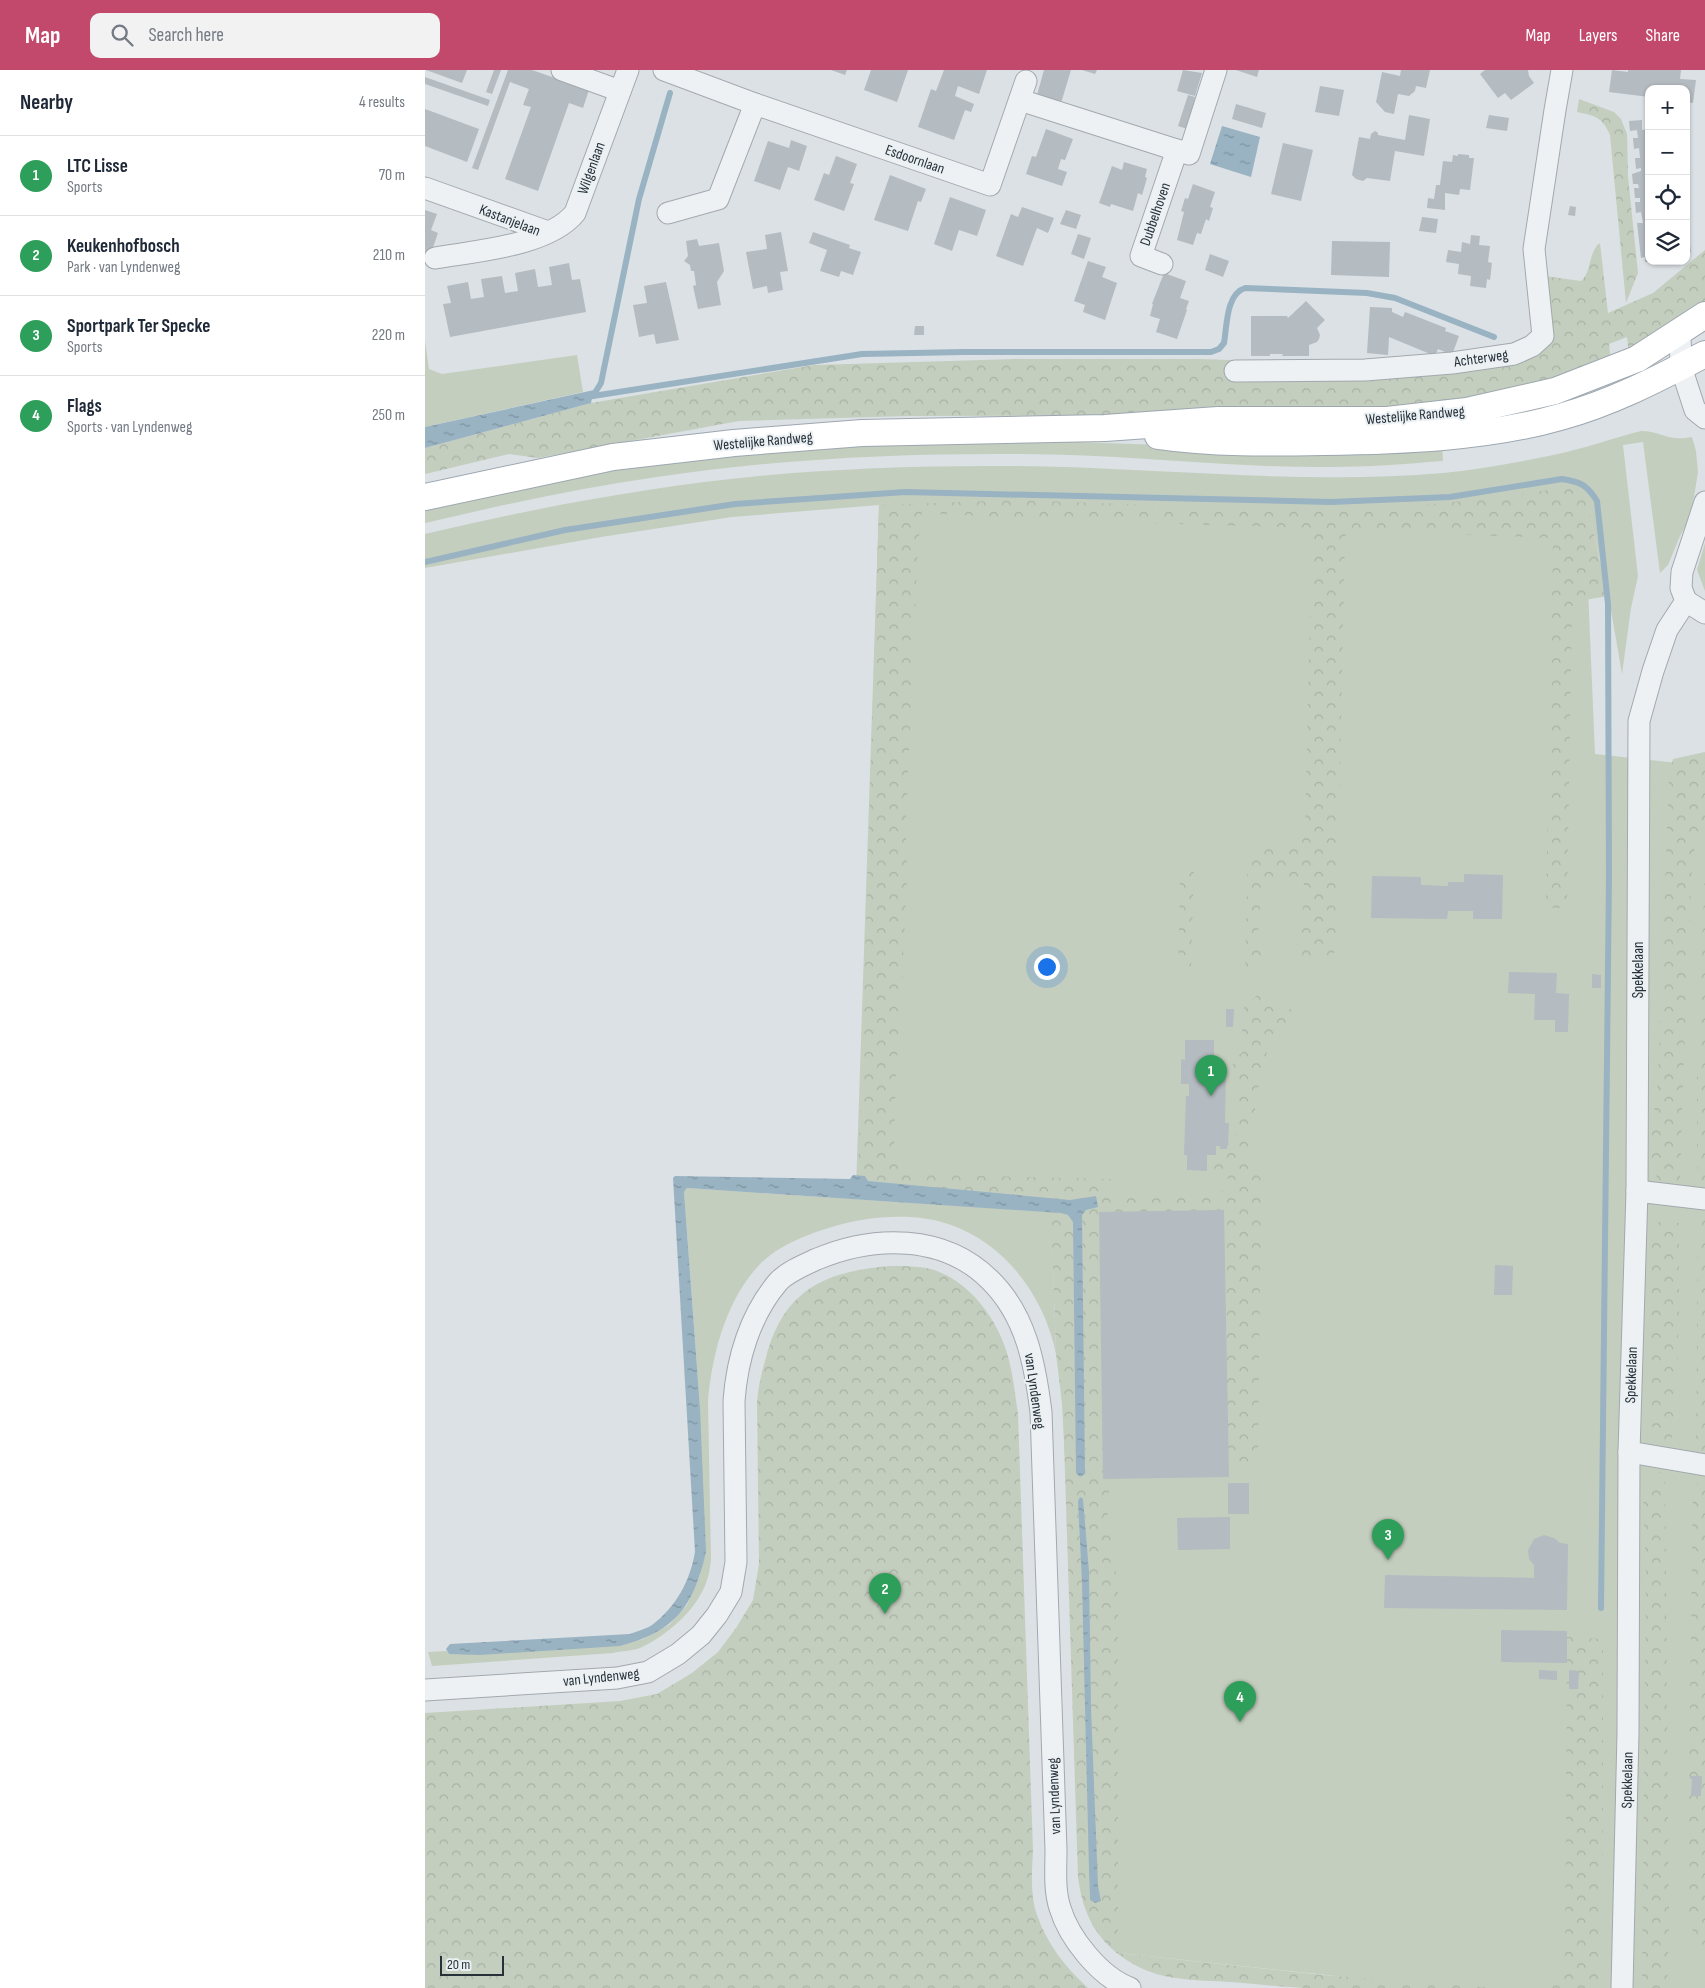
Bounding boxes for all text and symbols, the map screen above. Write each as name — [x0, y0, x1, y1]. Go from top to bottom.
search box — [90, 13, 440, 58]
text: Map — [25, 21, 60, 50]
icon: search — [108, 21, 136, 49]
text: Search here — [148, 24, 224, 47]
text: Map — [1526, 25, 1551, 46]
text: Layers — [1579, 25, 1618, 46]
text: Share — [1646, 25, 1680, 46]
map controls — [1645, 85, 1690, 265]
button: + — [1645, 85, 1690, 130]
text: Nearby — [20, 90, 73, 115]
text: 4 results — [359, 93, 405, 112]
button: − — [1645, 130, 1690, 175]
street label: Wilgenlaan — [573, 139, 610, 197]
street label: Esdoornlaan — [883, 140, 947, 179]
text: LTC Lisse — [67, 155, 128, 178]
text: 1 — [33, 166, 39, 185]
text: 70 m — [379, 166, 405, 185]
button: locate — [1645, 175, 1690, 220]
text: Sports — [67, 178, 102, 197]
street label: Dubbelhoven — [1136, 180, 1175, 248]
street label: Kastanjelaan — [477, 200, 543, 241]
button: layers — [1645, 220, 1690, 265]
text: Keukenhofbosch — [67, 235, 180, 258]
text: 2 — [32, 246, 40, 265]
text: 210 m — [373, 246, 405, 265]
text: Park · van Lyndenweg — [67, 258, 180, 277]
text: Sportpark Ter Specke — [67, 315, 210, 338]
text: 3 — [32, 326, 40, 345]
text: 220 m — [372, 326, 405, 345]
text: Sports — [67, 338, 102, 357]
street label: Achterweg — [1452, 345, 1509, 372]
text: Flags — [67, 395, 102, 418]
street label: Westelijke Randweg — [1365, 402, 1465, 429]
text: 4 — [32, 406, 40, 425]
text: 250 m — [372, 406, 405, 425]
text: Sports · van Lyndenweg — [67, 418, 192, 437]
street label: Westelijke Randweg — [713, 428, 813, 455]
street label: Spekkelaan — [1629, 942, 1648, 998]
your location — [1034, 954, 1060, 980]
pin: 1 — [1195, 1055, 1227, 1096]
street label: Spekkelaan — [1621, 1346, 1642, 1404]
street label: van Lyndenweg — [1020, 1352, 1049, 1430]
pin: 3 — [1372, 1519, 1404, 1560]
pin: 2 — [869, 1573, 901, 1614]
street label: van Lyndenweg — [562, 1664, 640, 1691]
pin: 4 — [1224, 1681, 1256, 1722]
street label: Spekkelaan — [1618, 1752, 1637, 1809]
street label: van Lyndenweg — [1044, 1757, 1065, 1835]
scale bar — [440, 1953, 504, 1976]
text: 20 m — [447, 1956, 470, 1973]

